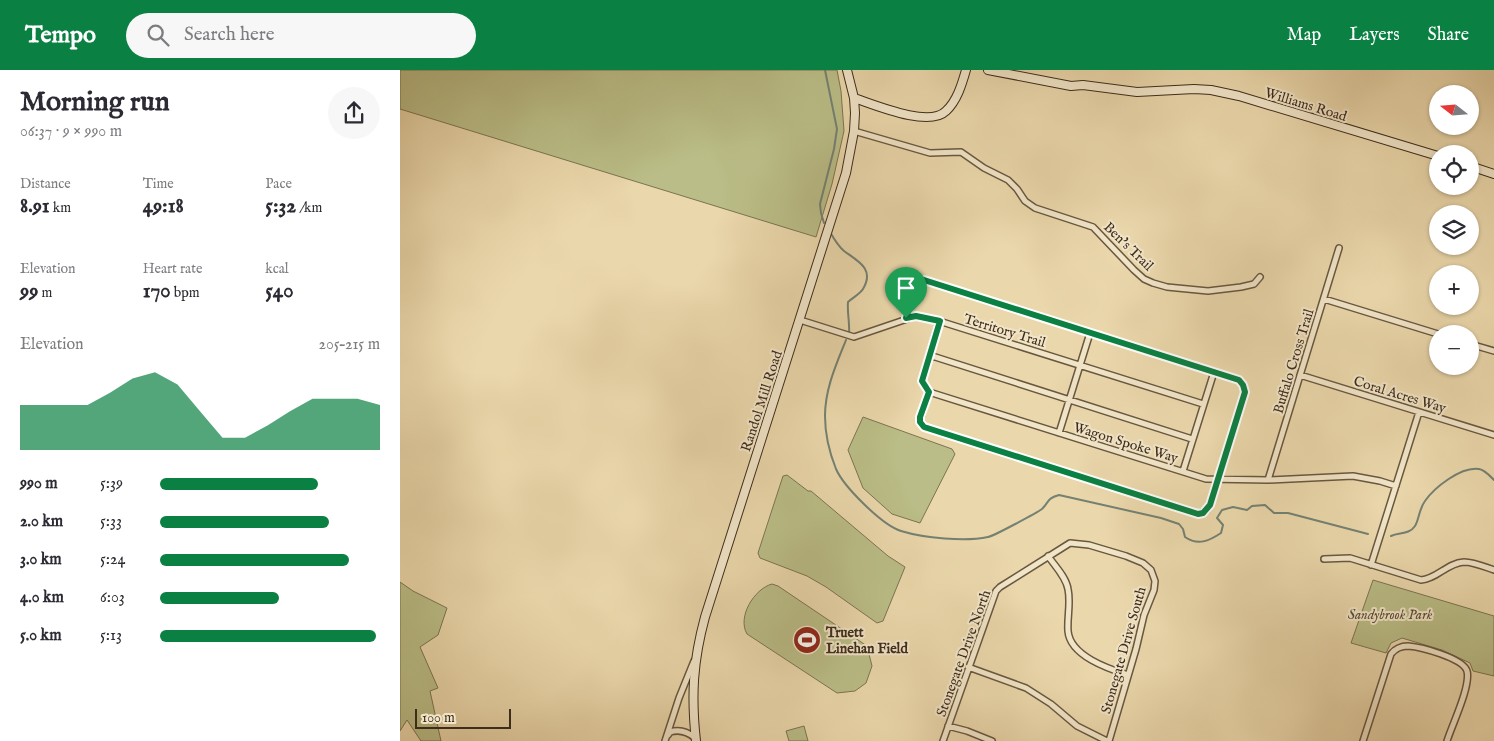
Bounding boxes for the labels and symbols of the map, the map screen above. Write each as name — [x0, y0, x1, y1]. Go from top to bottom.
street label: Williams Road — [1262, 84, 1349, 126]
north arrow — [1429, 85, 1479, 135]
street label: Ben's Trail — [1099, 218, 1157, 275]
pin — [885, 267, 927, 318]
street label: Buffalo Cross Trail — [1269, 307, 1318, 416]
street label: Territory Trail — [962, 310, 1048, 352]
street label: Randol Mill Road — [737, 348, 787, 454]
street label: Coral Acres Way — [1351, 372, 1448, 418]
street label: Wagon Spoke Way — [1071, 418, 1180, 467]
street label: Stonegate Drive South — [1097, 584, 1151, 716]
street label: Stonegate Drive North — [933, 587, 995, 719]
park label: Sandybrook Park — [1348, 606, 1433, 624]
place label: Truett Linehan Field — [825, 624, 908, 658]
sports icon: Truett Linehan Field — [792, 625, 822, 655]
scale bar — [415, 706, 511, 729]

